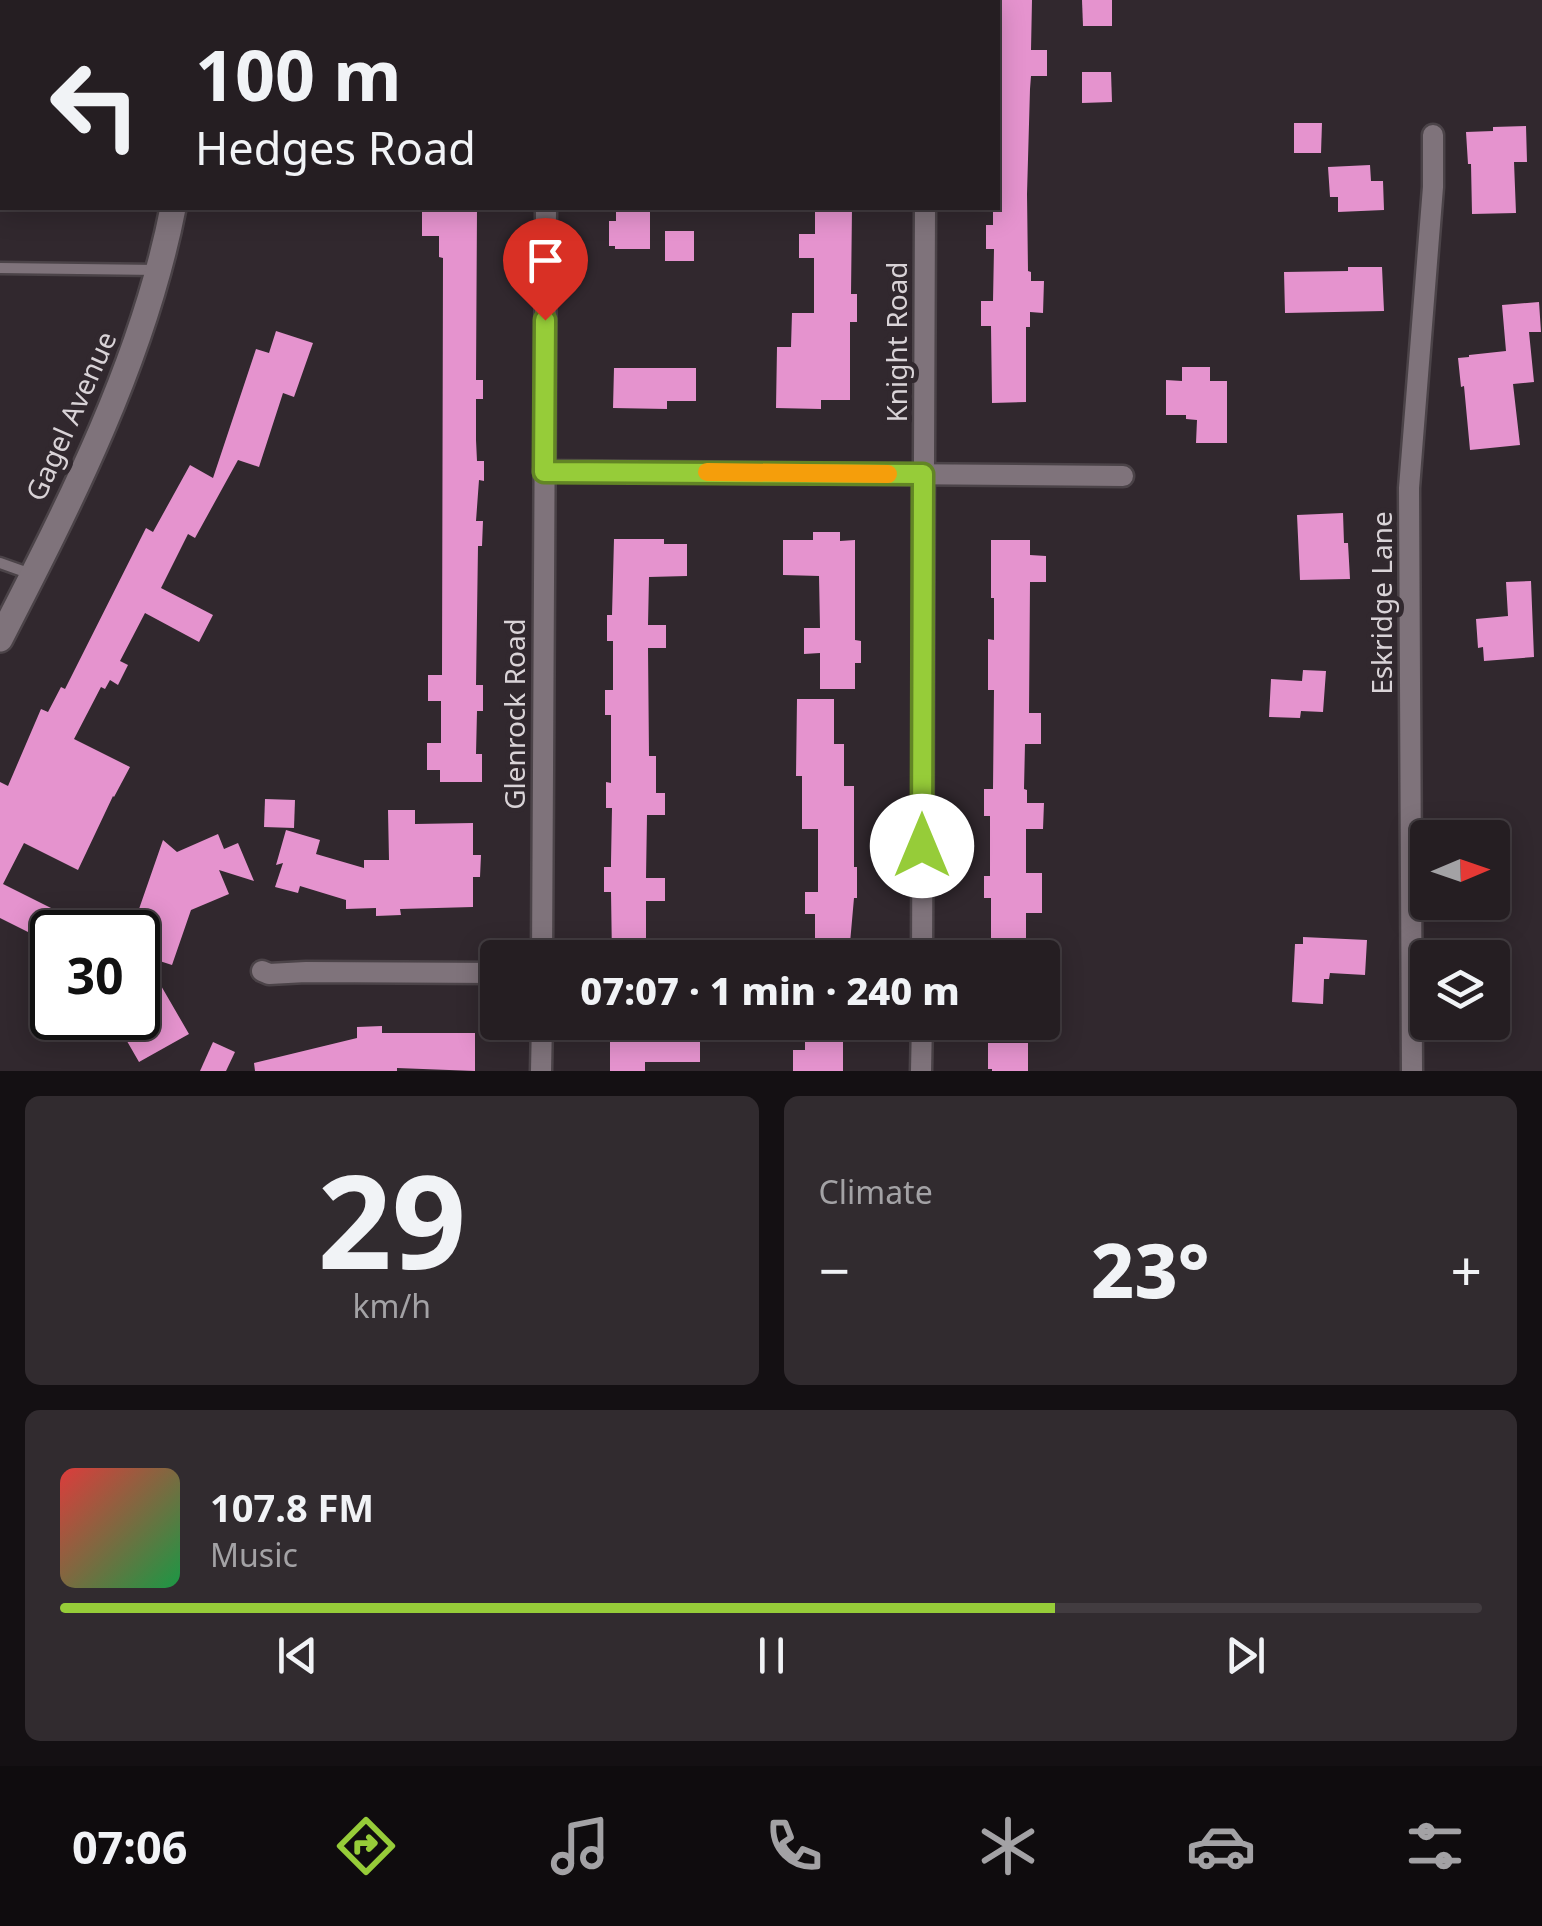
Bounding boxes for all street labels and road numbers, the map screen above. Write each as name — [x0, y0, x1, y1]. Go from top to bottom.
street label: Knight Road — [877, 261, 915, 423]
street label: Gagel Avenue — [16, 325, 124, 506]
street label: Eskridge Lane — [1362, 511, 1400, 695]
street label: Glenrock Road — [495, 618, 533, 810]

